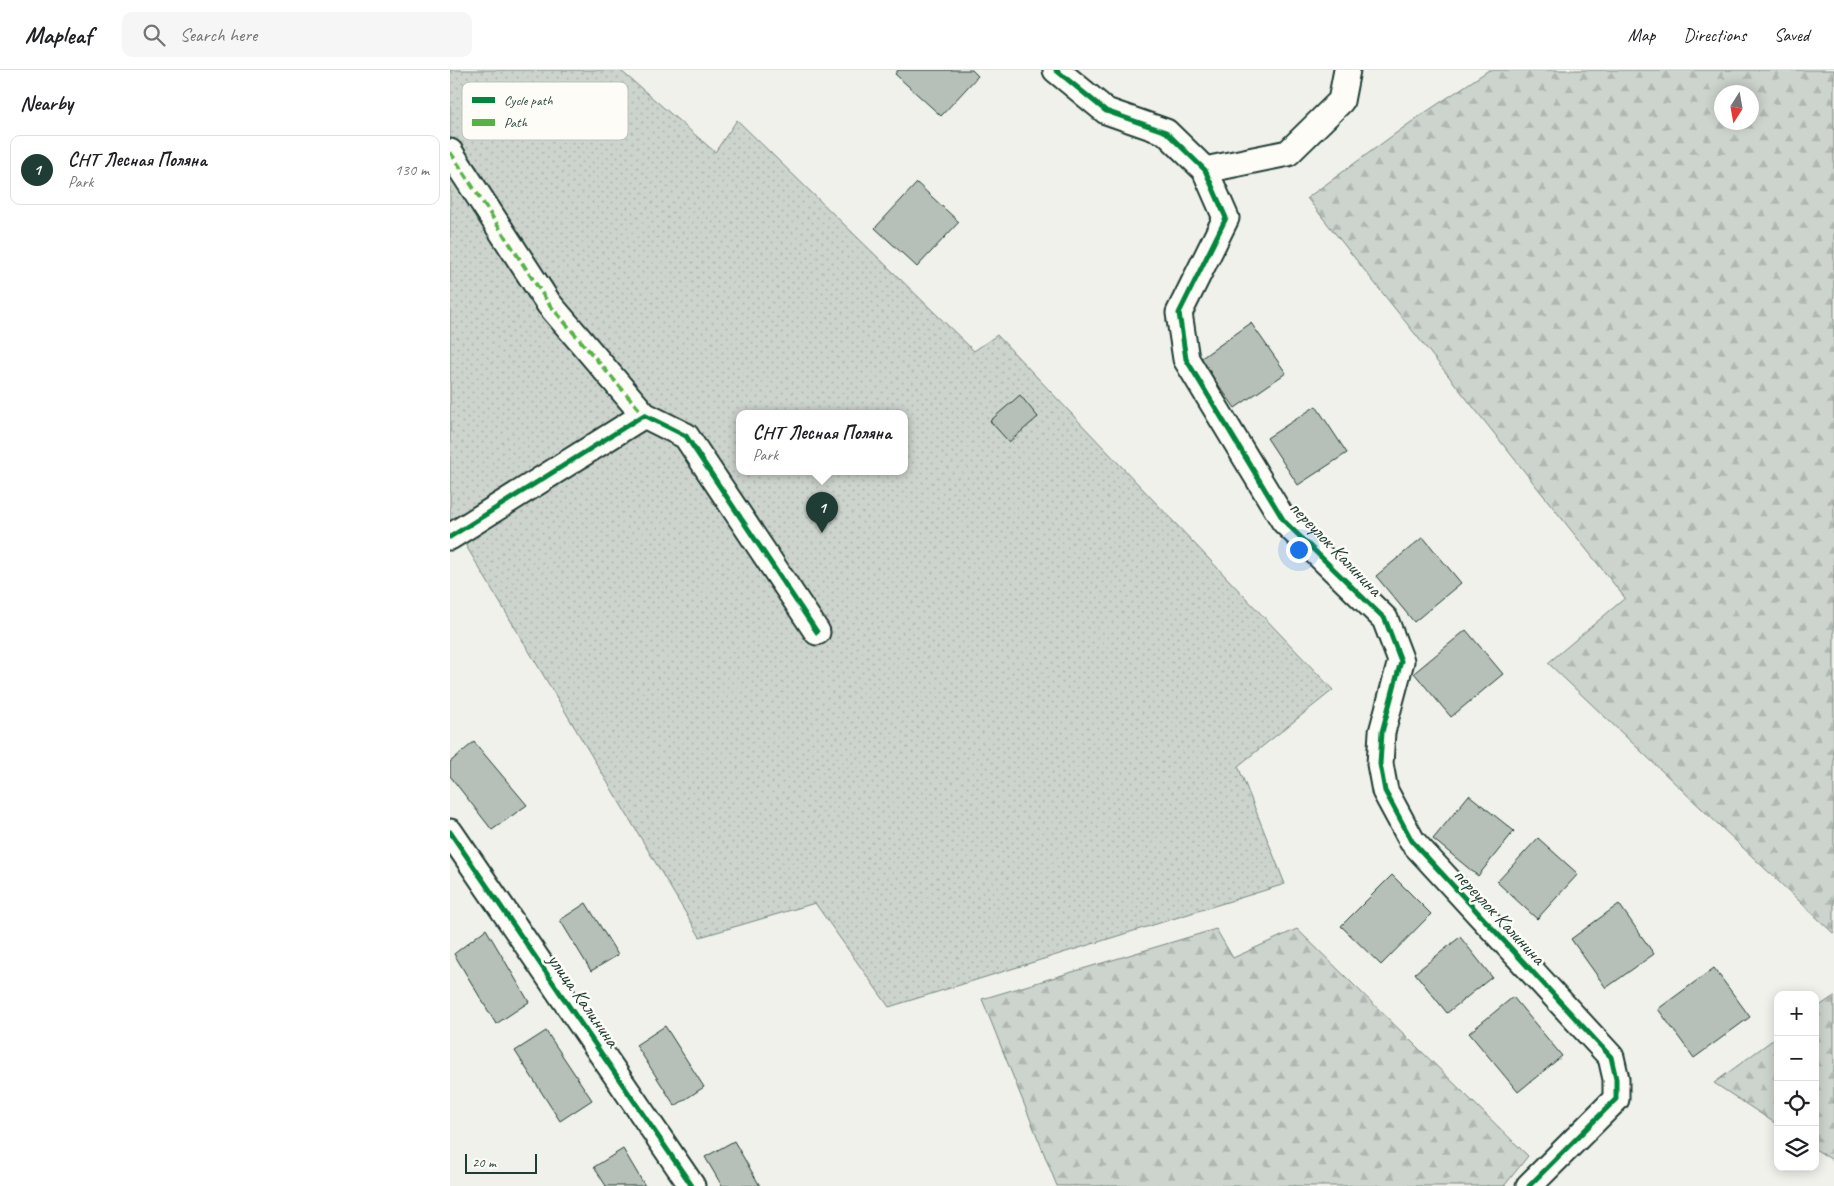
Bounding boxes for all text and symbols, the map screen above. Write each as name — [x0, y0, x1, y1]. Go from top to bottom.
search box — [122, 12, 472, 57]
text: Mapleaf — [25, 20, 92, 50]
icon: search — [140, 21, 168, 49]
text: Search here — [180, 23, 257, 47]
text: Map — [1628, 24, 1655, 46]
text: Directions — [1683, 24, 1746, 46]
text: Saved — [1774, 24, 1809, 46]
legend — [462, 82, 628, 140]
north arrow — [1714, 85, 1759, 130]
text: Nearby — [20, 90, 73, 116]
text: Cycle path — [504, 92, 553, 109]
text: Path — [504, 114, 528, 131]
text: СНТ Лесная Поляна — [68, 148, 206, 172]
text: 1 — [33, 160, 41, 180]
text: 130 m — [395, 160, 429, 180]
text: Park — [68, 172, 93, 192]
popup — [736, 410, 908, 475]
text: СНТ Лесная Поляна — [753, 421, 891, 445]
text: Park — [753, 445, 778, 465]
pin: 1 — [806, 492, 838, 533]
street label: переулок Калинина — [1284, 495, 1389, 603]
your location — [1286, 537, 1312, 563]
street label: переулок Калинина — [1448, 863, 1552, 971]
street label: улица Калинина — [541, 948, 626, 1053]
map controls — [1774, 991, 1819, 1171]
button: + — [1774, 991, 1819, 1036]
button: − — [1774, 1036, 1819, 1081]
button: locate — [1774, 1081, 1819, 1126]
button: layers — [1774, 1126, 1819, 1171]
scale bar — [465, 1151, 538, 1174]
text: 20 m — [472, 1154, 496, 1171]

